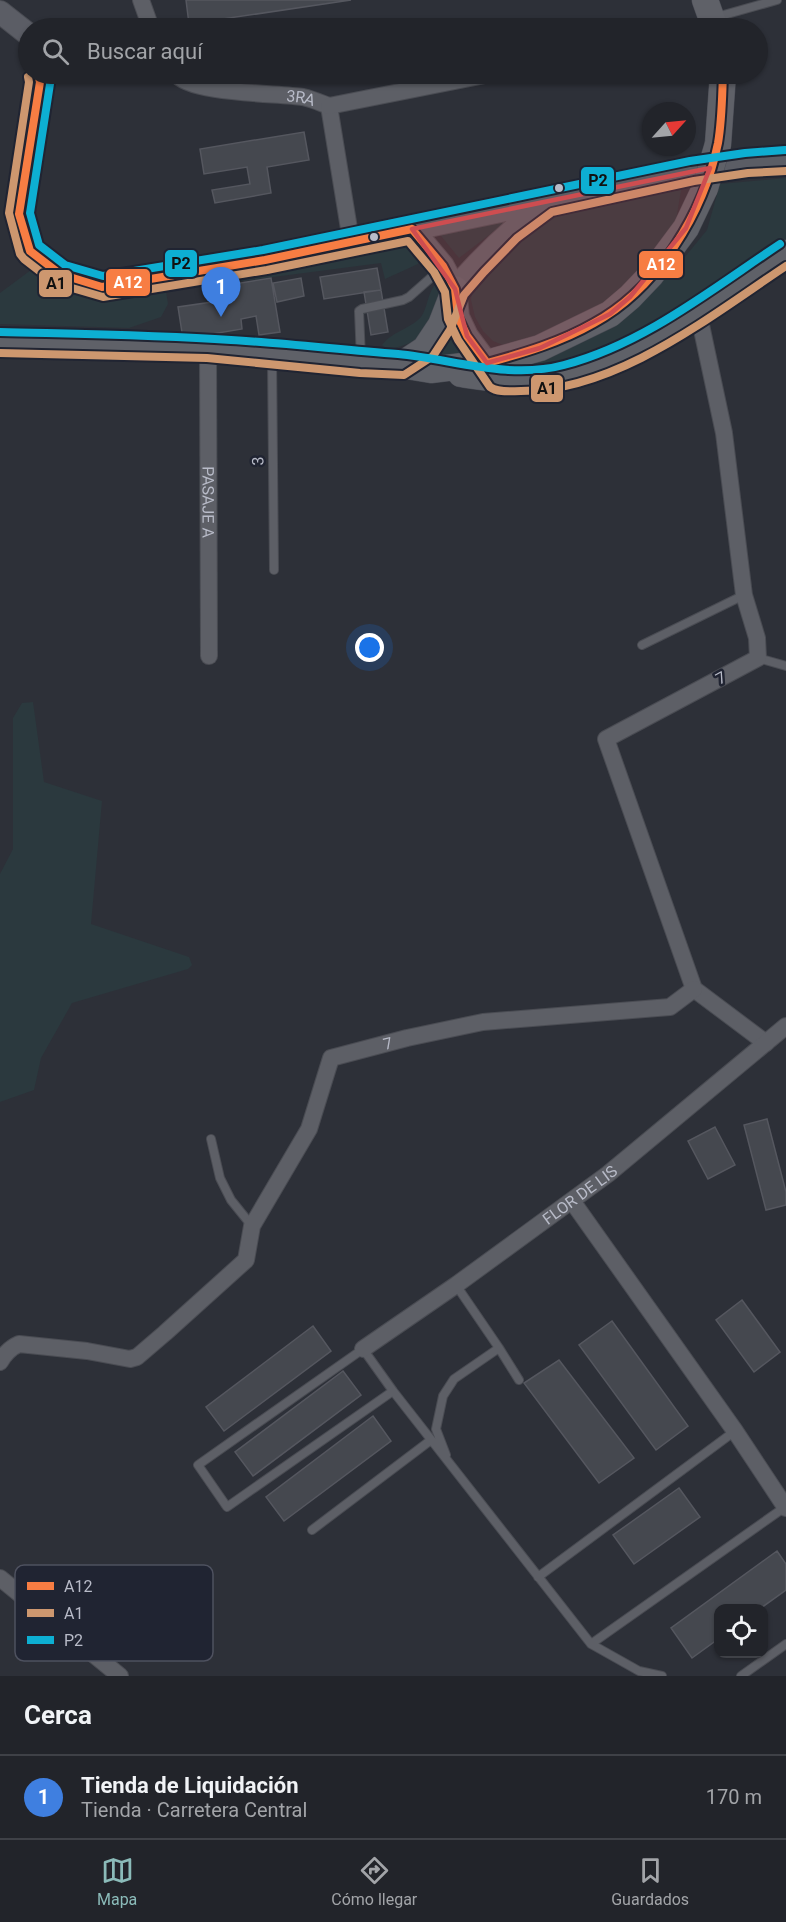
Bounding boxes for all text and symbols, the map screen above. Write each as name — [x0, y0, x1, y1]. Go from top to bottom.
search box — [18, 18, 768, 84]
icon: search — [39, 35, 72, 68]
text: Buscar aquí — [87, 39, 203, 64]
street label: 3RA — [286, 86, 319, 110]
north arrow — [642, 102, 696, 156]
line badge: P2 — [580, 166, 615, 195]
text: P2 — [588, 171, 608, 190]
unlabelled marker — [553, 182, 565, 194]
unlabelled marker — [368, 231, 380, 243]
line badge: P2 — [164, 249, 198, 278]
line badge: A12 — [638, 250, 684, 279]
text: P2 — [171, 254, 191, 273]
text: A12 — [646, 255, 676, 274]
line badge: A12 — [105, 268, 151, 297]
pin: 1 — [202, 268, 240, 317]
line badge: A1 — [38, 269, 73, 298]
text: A12 — [113, 273, 143, 292]
text: A1 — [46, 274, 66, 293]
line badge: A1 — [530, 374, 564, 403]
text: A1 — [537, 379, 557, 398]
street label: 3 — [248, 456, 268, 466]
street label: PASAJE A — [199, 466, 218, 538]
your location — [355, 633, 384, 662]
street label: 7 — [713, 667, 729, 689]
street label: 7 — [381, 1033, 394, 1053]
street label: FLOR DE LIS — [539, 1161, 621, 1228]
legend — [15, 1565, 213, 1661]
text: A12 — [64, 1577, 92, 1596]
text: A1 — [64, 1604, 83, 1623]
map controls — [714, 1604, 768, 1658]
button: locate — [714, 1604, 768, 1658]
text: P2 — [64, 1631, 83, 1650]
text: Cerca — [24, 1700, 92, 1730]
text: Tienda de Liquidación — [81, 1773, 299, 1798]
text: 1 — [38, 1785, 49, 1809]
text: 170 m — [706, 1785, 762, 1809]
text: Tienda · Carretera Central — [81, 1798, 307, 1822]
tab: Mapa — [97, 1854, 137, 1909]
tab: Cómo llegar — [331, 1854, 417, 1909]
tab: Guardados — [611, 1854, 689, 1909]

